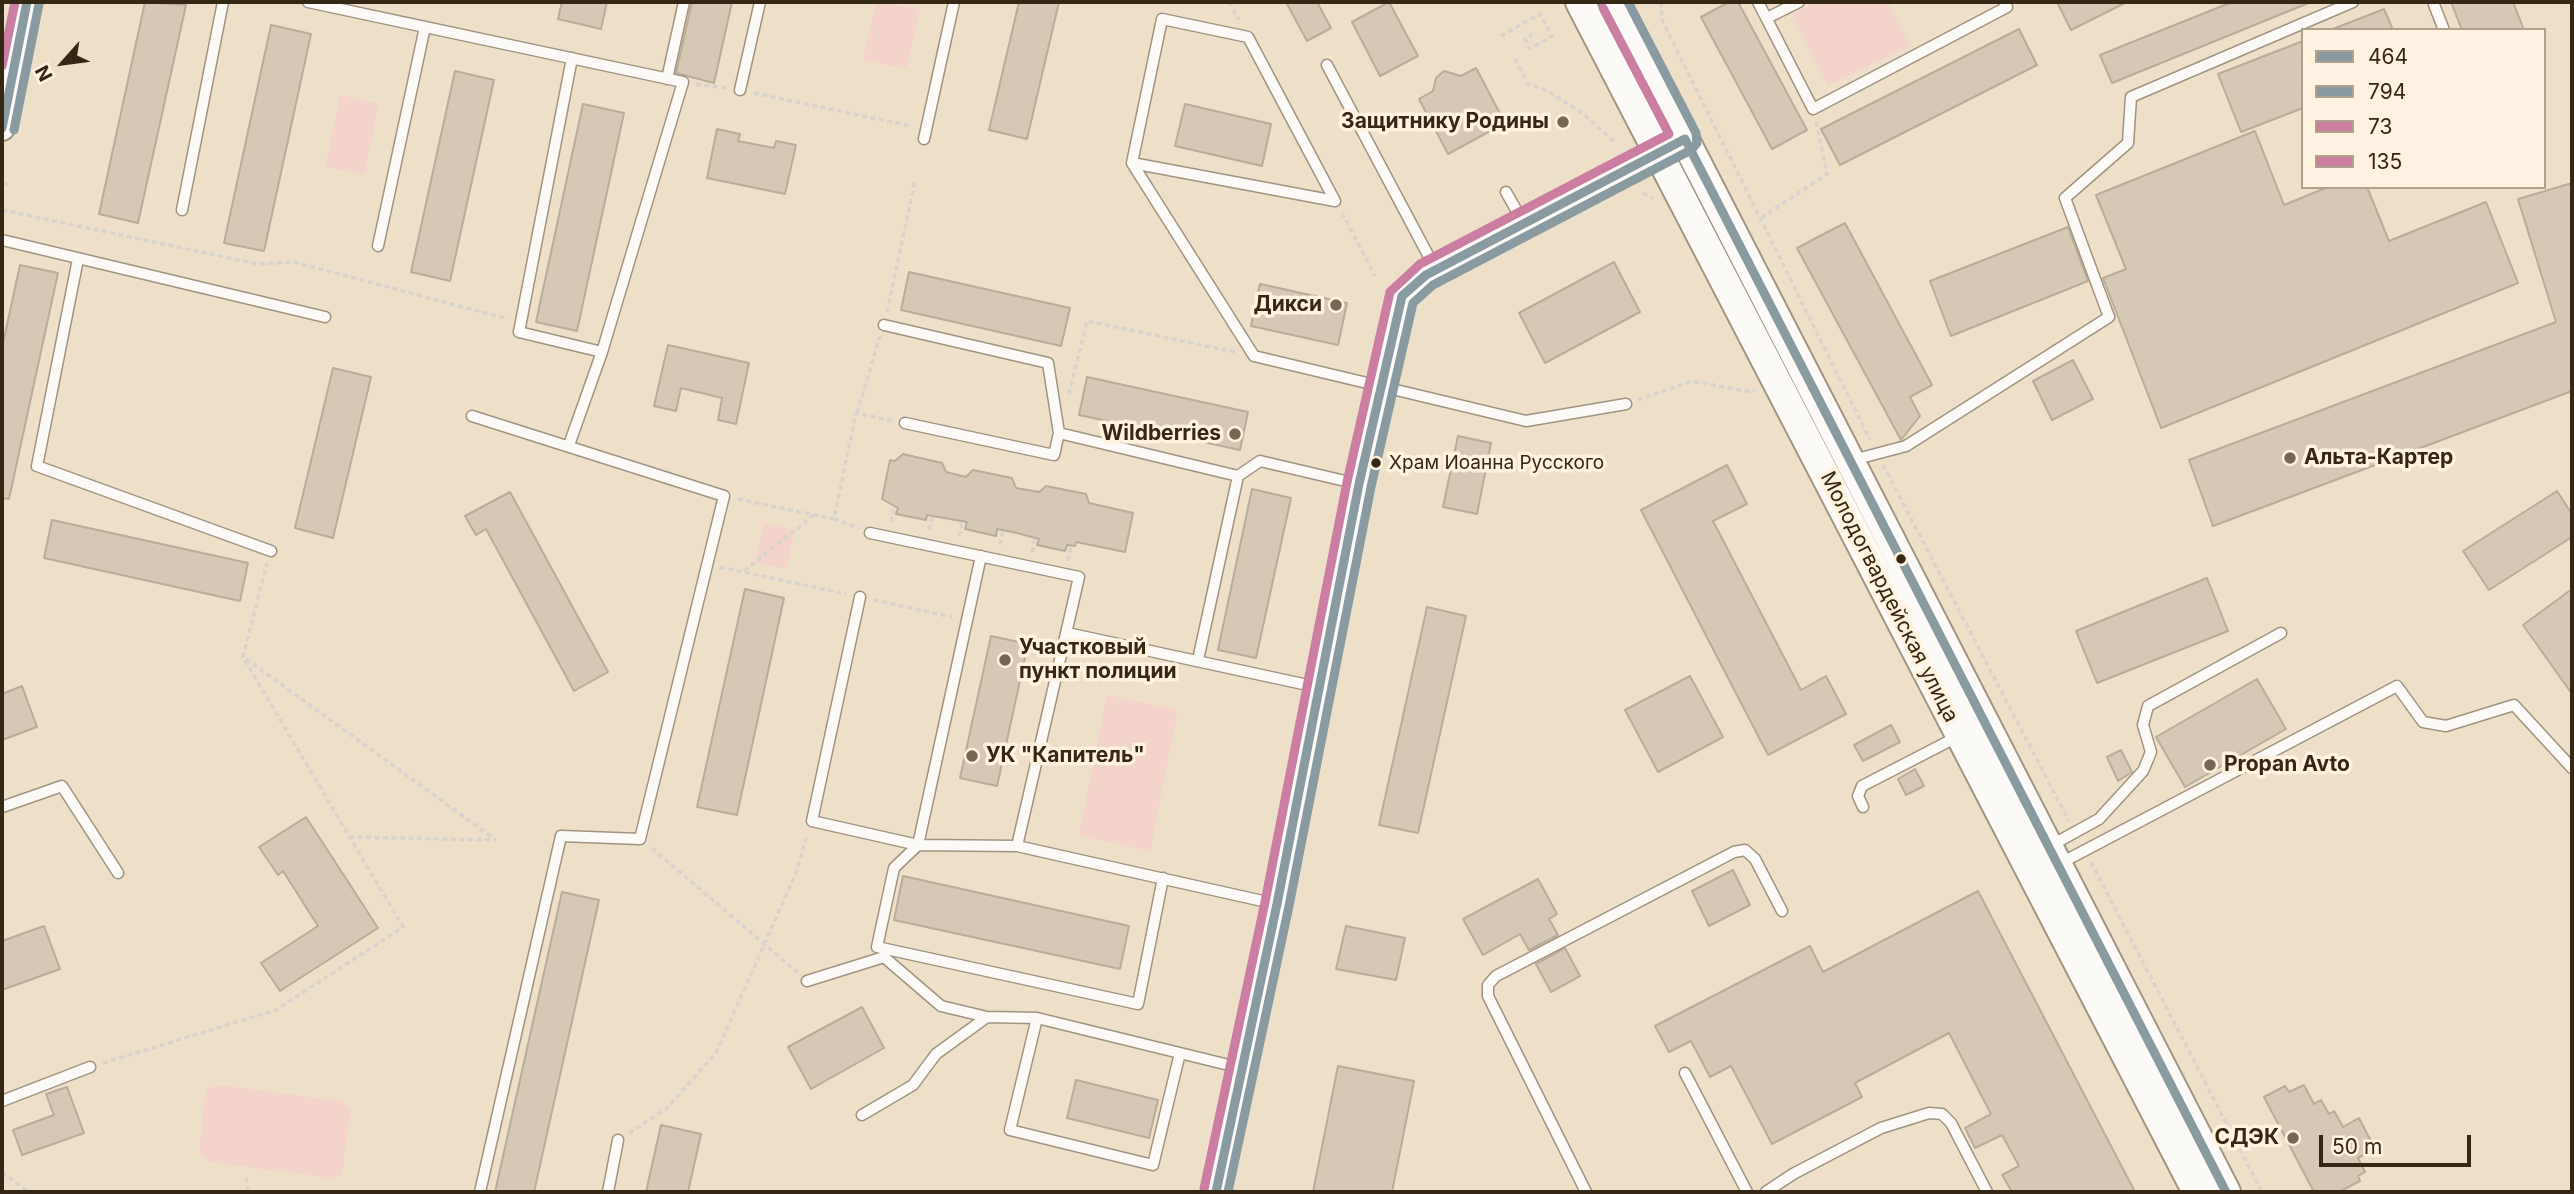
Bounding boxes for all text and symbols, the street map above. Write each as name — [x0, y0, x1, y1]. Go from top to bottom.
north arrow — [28, 28, 98, 98]
legend — [2301, 28, 2546, 189]
text: 464 — [2368, 44, 2408, 69]
text: N — [30, 61, 58, 85]
text: 794 — [2368, 79, 2406, 104]
place label: Защитнику Родины — [1341, 109, 1549, 135]
marker: Защитнику Родины — [1555, 114, 1571, 130]
text: 73 — [2368, 114, 2393, 139]
text: 135 — [2368, 149, 2402, 174]
place label: Дикси — [1253, 292, 1322, 318]
marker: Дикси — [1328, 297, 1344, 313]
place label: Wildberries — [1101, 421, 1221, 447]
marker: Wildberries — [1227, 426, 1243, 442]
place label: Альта-Картер — [2304, 445, 2453, 471]
marker: Альта-Картер — [2282, 450, 2298, 466]
place label: Храм Иоанна Русского — [1389, 452, 1604, 474]
marker: Храм Иоанна Русского — [1369, 456, 1383, 470]
street label: Молодогвардейская улица — [1815, 467, 1963, 727]
unlabelled marker — [1894, 552, 1908, 566]
place label: Участковый пункт полиции — [1019, 635, 1177, 685]
marker: Участковый пункт полиции — [997, 652, 1013, 668]
place label: УК "Капитель" — [986, 743, 1145, 769]
marker: УК "Капитель" — [964, 748, 980, 764]
place label: Propan Avto — [2224, 752, 2350, 778]
marker: Propan Avto — [2202, 757, 2218, 773]
scale bar — [2322, 1120, 2474, 1164]
place label: СДЭК — [2215, 1125, 2279, 1151]
marker: СДЭК — [2285, 1130, 2301, 1146]
text: 50 m — [2332, 1134, 2382, 1159]

